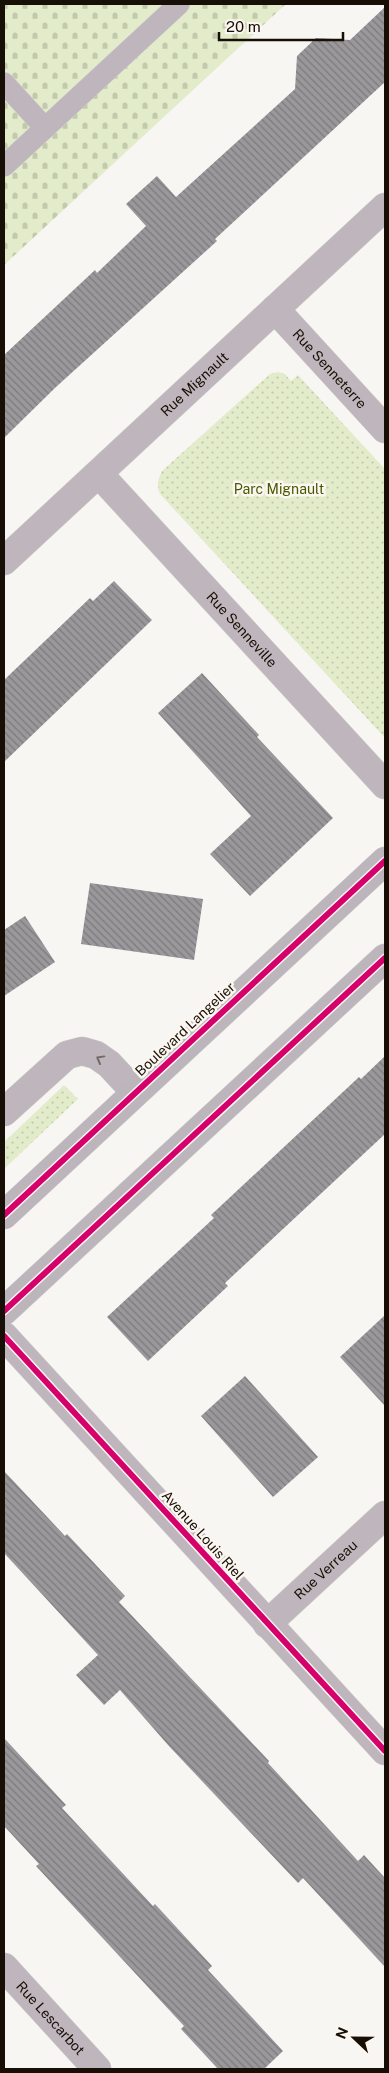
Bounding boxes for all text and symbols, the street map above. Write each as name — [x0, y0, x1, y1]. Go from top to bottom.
scale bar — [219, 10, 343, 42]
text: 20 m — [226, 18, 261, 35]
street label: Rue Senneterre — [289, 326, 370, 412]
street label: Rue Mignault — [157, 349, 232, 419]
park label: Parc Mignault — [234, 481, 324, 497]
street label: Rue Senneville — [203, 588, 280, 670]
street label: Boulevard Langelier — [132, 979, 238, 1079]
one-way arrow — [97, 1055, 106, 1065]
street label: Avenue Louis Riel — [159, 1487, 247, 1583]
street label: Rue Verreau — [291, 1537, 360, 1603]
street label: Rue Lescarbot — [13, 1978, 88, 2058]
north arrow — [329, 2013, 379, 2063]
text: N — [332, 2025, 351, 2041]

